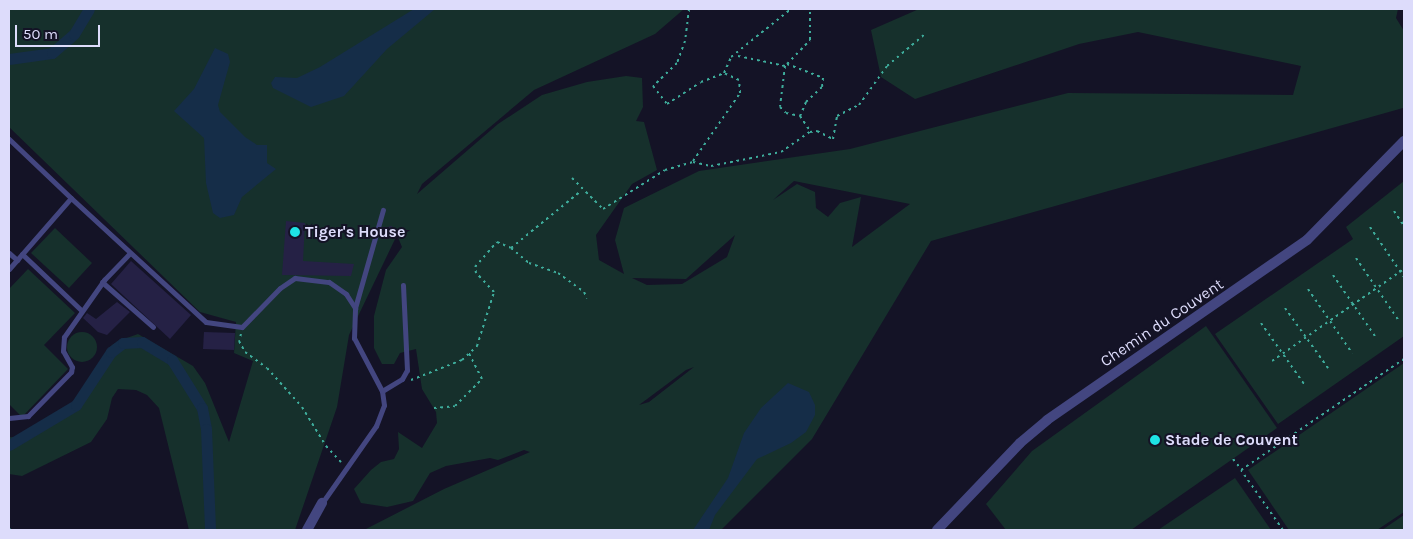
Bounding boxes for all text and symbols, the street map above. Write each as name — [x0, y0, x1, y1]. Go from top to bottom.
scale bar — [18, 15, 102, 47]
text: 50 m — [23, 25, 58, 43]
place label: Tiger's House — [305, 222, 405, 242]
marker: Tiger's House — [289, 226, 301, 238]
street label: Chemin du Couvent — [1097, 275, 1227, 371]
place label: Stade de Couvent — [1165, 430, 1298, 450]
marker: Stade de Couvent — [1149, 434, 1161, 446]

